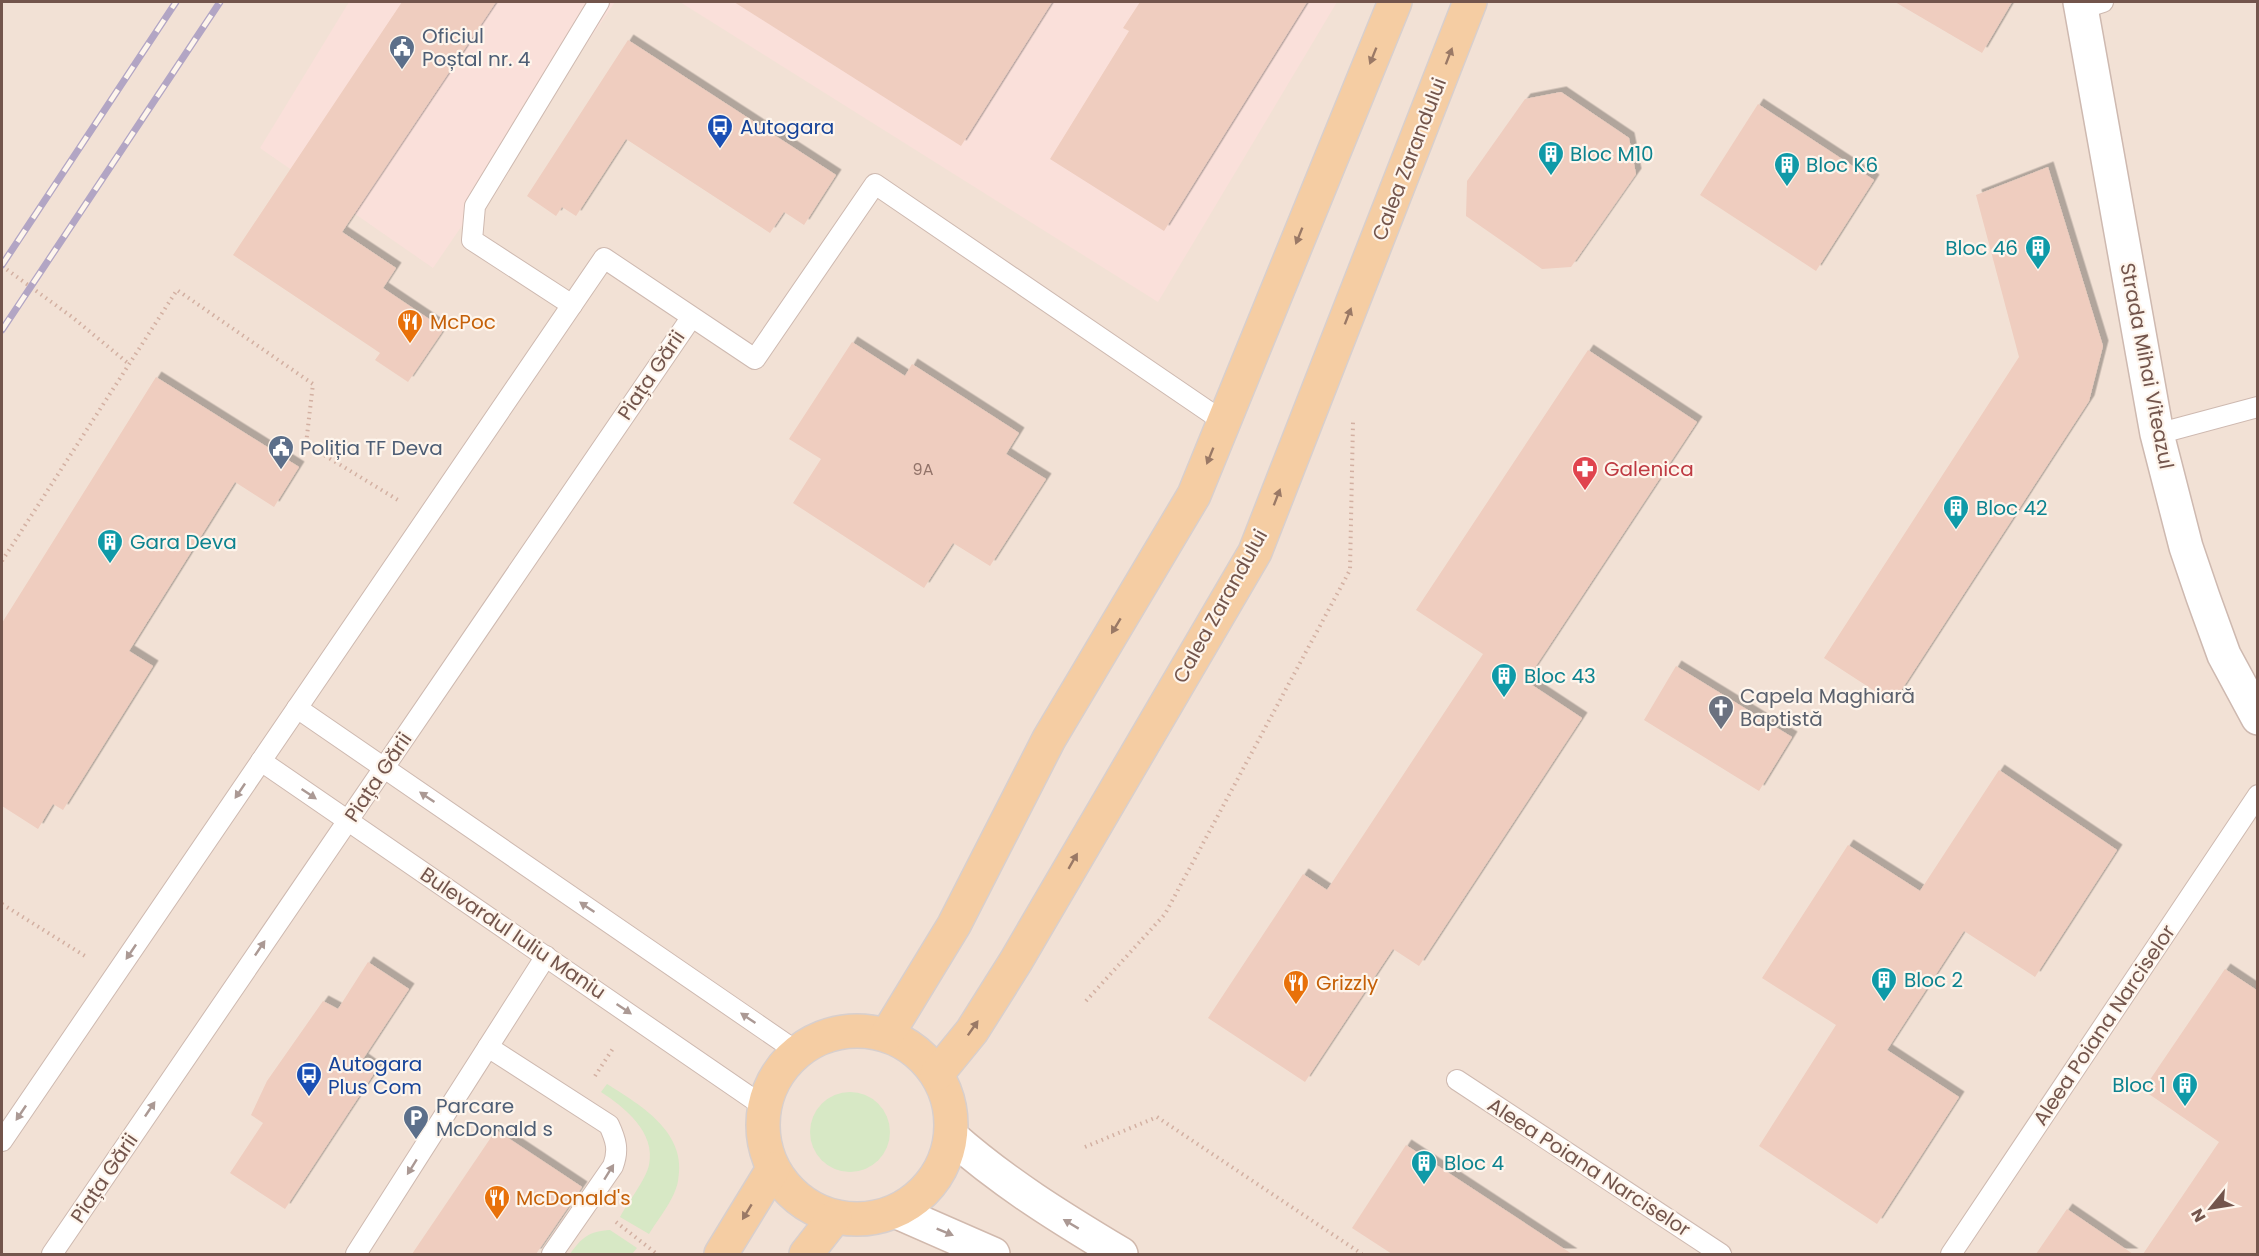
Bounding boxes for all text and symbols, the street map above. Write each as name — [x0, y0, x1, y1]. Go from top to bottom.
place label: Oficiul Poștal nr. 4 — [422, 22, 530, 73]
public building icon: Oficiul Poștal nr. 4 — [387, 33, 417, 71]
one-way arrow — [1368, 47, 1378, 65]
one-way arrow — [1445, 47, 1454, 65]
street label: Calea Zarandului — [1365, 74, 1453, 244]
bus stop icon: Autogara — [705, 112, 735, 150]
place label: Autogara — [740, 113, 834, 141]
building icon: Bloc M10 — [1536, 139, 1566, 177]
place label: Bloc M10 — [1570, 140, 1654, 168]
building icon: Bloc K6 — [1772, 150, 1802, 188]
place label: Bloc K6 — [1806, 151, 1878, 179]
one-way arrow — [1294, 228, 1304, 246]
building icon: Bloc 46 — [2023, 233, 2053, 271]
place label: Bloc 46 — [1945, 234, 2018, 262]
street label: Strada Mihai Viteazul — [2113, 260, 2181, 472]
one-way arrow — [1343, 306, 1353, 324]
restaurant icon: McPoc — [395, 307, 425, 345]
place label: McPoc — [430, 308, 496, 336]
street label: Piața Gării — [611, 325, 691, 425]
public building icon: Poliția TF Deva — [266, 433, 296, 471]
place label: Poliția TF Deva — [300, 434, 443, 462]
one-way arrow — [1205, 447, 1215, 465]
pharmacy icon: Galenica — [1570, 454, 1600, 492]
place label: Galenica — [1604, 455, 1694, 483]
house number: 9A — [913, 458, 934, 481]
one-way arrow — [1272, 488, 1282, 506]
building icon: Bloc 42 — [1941, 493, 1971, 531]
place label: Bloc 42 — [1976, 494, 2048, 522]
street label: Calea Zarandului — [1166, 524, 1274, 688]
building icon: Gara Deva — [95, 527, 125, 565]
place label: Gara Deva — [130, 528, 237, 556]
one-way arrow — [1110, 618, 1121, 634]
building icon: Bloc 43 — [1489, 661, 1519, 699]
place label: Bloc 43 — [1524, 662, 1596, 690]
place label: Capela Maghiară Baptistă — [1740, 682, 1915, 733]
church icon: Capela Maghiară Baptistă — [1706, 693, 1736, 731]
street label: Piața Gării — [338, 727, 418, 827]
one-way arrow — [234, 783, 246, 799]
one-way arrow — [301, 788, 317, 800]
one-way arrow — [419, 791, 435, 803]
one-way arrow — [1068, 853, 1079, 869]
street label: Bulevardul Iuliu Maniu — [415, 860, 611, 1006]
one-way arrow — [580, 901, 596, 913]
street label: Aleea Poiana Narciselor — [2026, 919, 2182, 1131]
one-way arrow — [254, 941, 266, 957]
one-way arrow — [125, 944, 136, 961]
building icon: Bloc 2 — [1869, 965, 1899, 1003]
place label: Bloc 2 — [1904, 966, 1963, 994]
restaurant icon: Grizzly — [1281, 968, 1311, 1006]
place label: Grizzly — [1316, 969, 1378, 997]
one-way arrow — [615, 1003, 631, 1015]
one-way arrow — [740, 1013, 756, 1024]
one-way arrow — [967, 1020, 978, 1036]
place label: Autogara Plus Com — [328, 1050, 422, 1101]
bus stop icon: Autogara Plus Com — [294, 1060, 324, 1098]
building icon: Bloc 1 — [2170, 1070, 2200, 1108]
place label: Bloc 1 — [2112, 1071, 2166, 1099]
street label: Aleea Poiana Narciselor — [1482, 1091, 1696, 1243]
place label: Parcare McDonald s — [436, 1092, 553, 1143]
one-way arrow — [144, 1102, 156, 1118]
parking icon: Parcare McDonald s — [401, 1103, 431, 1141]
one-way arrow — [15, 1105, 27, 1121]
street label: Piața Gării — [64, 1128, 144, 1228]
building icon: Bloc 4 — [1409, 1148, 1439, 1186]
place label: Bloc 4 — [1444, 1149, 1504, 1177]
one-way arrow — [406, 1159, 417, 1175]
one-way arrow — [603, 1163, 614, 1180]
north arrow — [2181, 1178, 2241, 1238]
restaurant icon: McDonald's — [482, 1183, 512, 1221]
place label: McDonald's — [516, 1184, 631, 1212]
one-way arrow — [742, 1204, 752, 1221]
text: N — [2185, 1204, 2211, 1226]
one-way arrow — [1063, 1219, 1079, 1230]
one-way arrow — [937, 1227, 955, 1237]

